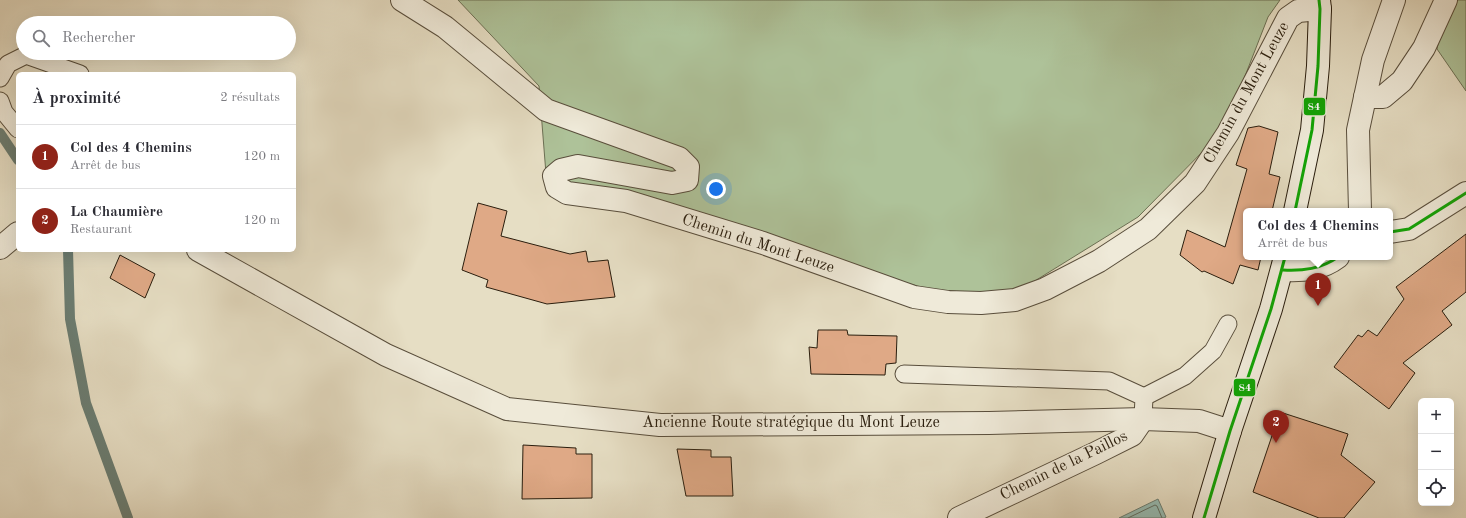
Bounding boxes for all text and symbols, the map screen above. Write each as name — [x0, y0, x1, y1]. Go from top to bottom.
search box — [16, 16, 296, 60]
street label: Chemin du Mont Leuze — [1201, 19, 1293, 167]
icon: search — [30, 27, 52, 49]
text: Rechercher — [62, 31, 135, 46]
text: À proximité — [32, 90, 121, 107]
text: 2 résultats — [220, 91, 280, 104]
line badge: 84 — [1303, 97, 1326, 116]
text: 84 — [1308, 102, 1320, 113]
text: Col des 4 Chemins — [70, 141, 192, 156]
text: 1 — [41, 150, 49, 163]
text: 120 m — [243, 150, 280, 163]
text: Arrêt de bus — [70, 159, 140, 172]
your location — [706, 179, 726, 199]
text: La Chaumière — [70, 205, 163, 220]
popup — [1243, 208, 1393, 260]
street label: Chemin du Mont Leuze — [680, 212, 836, 276]
text: 2 — [41, 214, 49, 227]
text: 120 m — [243, 214, 280, 227]
text: Col des 4 Chemins — [1257, 219, 1379, 234]
text: Restaurant — [70, 223, 132, 236]
text: Arrêt de bus — [1257, 237, 1328, 250]
pin: 1 — [1305, 273, 1331, 306]
line badge: 84 — [1233, 378, 1256, 397]
text: 84 — [1239, 383, 1251, 394]
map controls — [1418, 398, 1454, 506]
button: + — [1418, 398, 1454, 434]
pin: 2 — [1263, 410, 1289, 443]
street label: Ancienne Route stratégique du Mont Leuze — [642, 415, 940, 431]
street label: Chemin de la Paillos — [998, 428, 1130, 504]
button: − — [1418, 434, 1454, 470]
button: locate — [1418, 470, 1454, 506]

